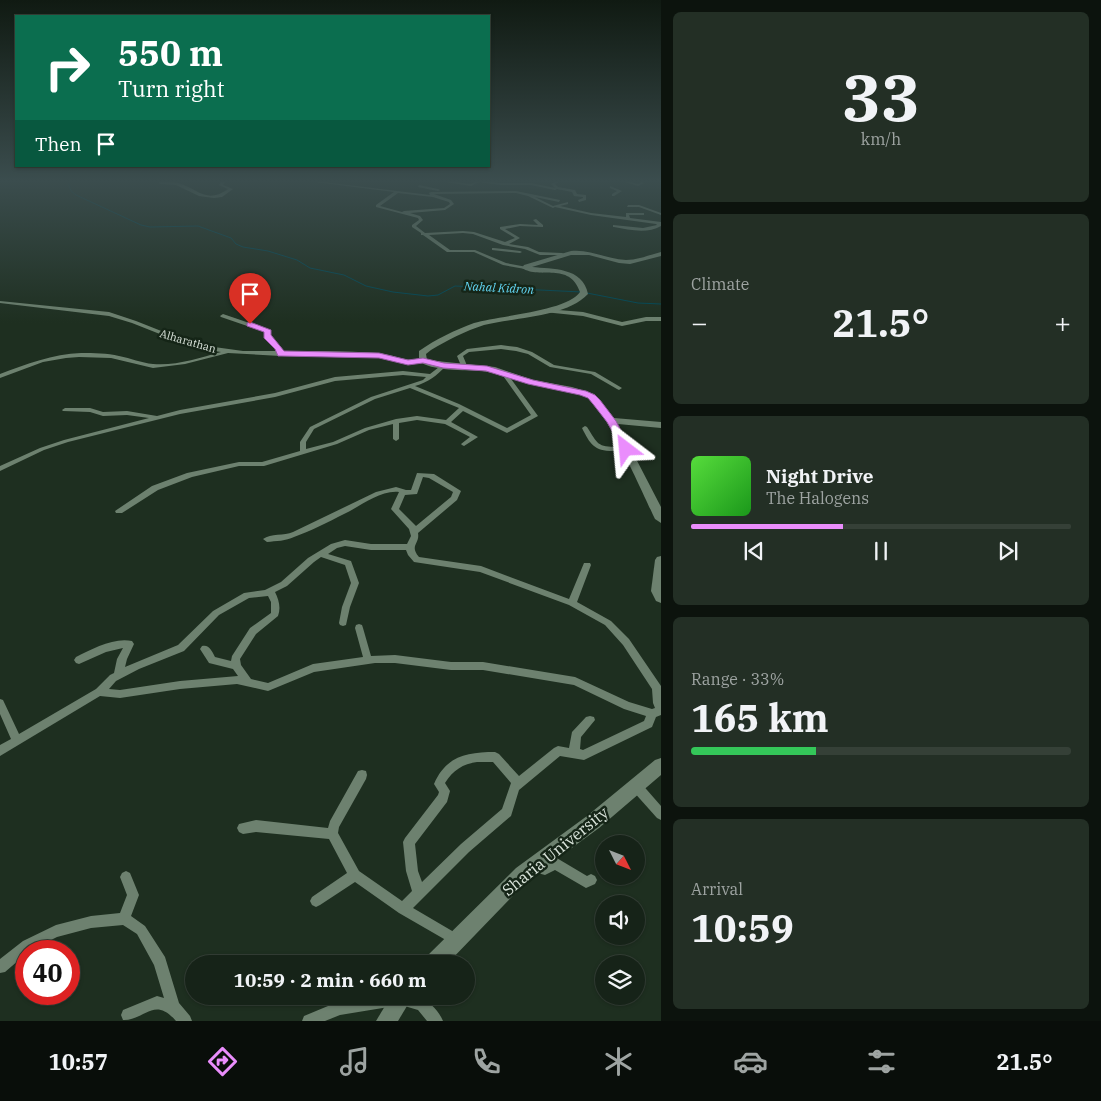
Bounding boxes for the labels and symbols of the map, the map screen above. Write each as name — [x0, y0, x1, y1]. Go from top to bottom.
pin — [229, 273, 271, 324]
water label: Nahal Kidron — [463, 278, 535, 297]
street label: Alharathan — [158, 326, 218, 356]
position arrow — [599, 422, 651, 474]
street label: Sharia University — [498, 802, 612, 900]
north arrow — [595, 835, 645, 885]
speed limit sign: 40 — [15, 940, 80, 1005]

